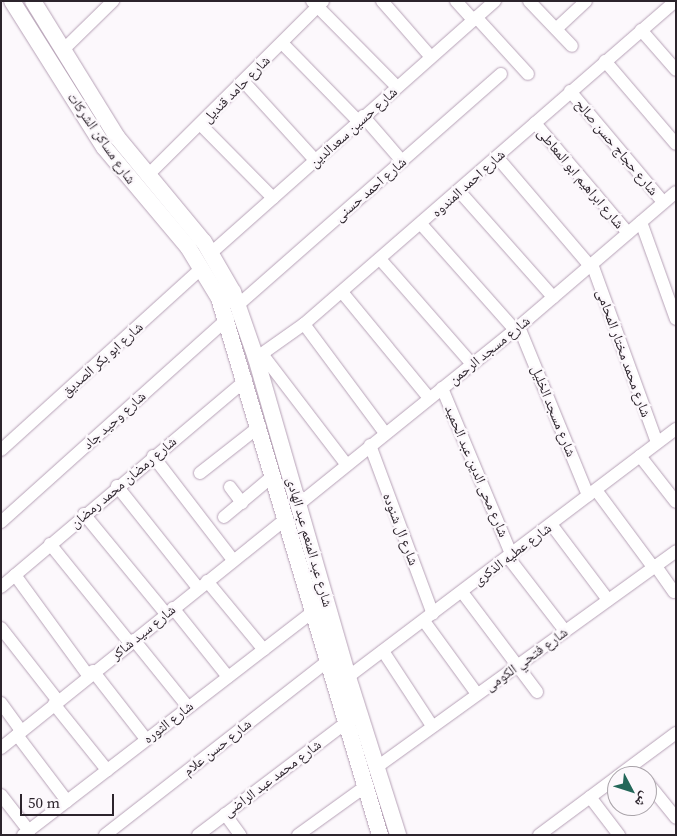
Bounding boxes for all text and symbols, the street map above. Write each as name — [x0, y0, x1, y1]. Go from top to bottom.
street label: شارع حامد قنديل — [199, 52, 273, 126]
street label: شارع حسين سعدالدين — [306, 83, 400, 171]
street label: شارع مساكن الشركات — [64, 89, 140, 187]
street label: شارع حجاج حسن صالح — [572, 96, 662, 198]
street label: شارع ابراهيم ابو المعاطى — [534, 124, 628, 232]
street label: شارع احمد المندوه — [428, 146, 508, 220]
street label: شارع احمد حسنى — [331, 153, 409, 225]
street label: شارع محمد مختار المحامى — [593, 287, 655, 419]
street label: شارع مسجد الرحمن — [445, 312, 533, 388]
street label: شارع ابو بكر الصديق — [58, 318, 146, 400]
street label: شارع مسجد الخليل — [528, 363, 580, 459]
street label: شارع وحيد جاد — [79, 387, 149, 453]
street label: شارع محى الدين عبد الحميد — [442, 402, 512, 540]
street label: شارع رمضان محمد رمضان — [67, 433, 179, 531]
street label: شارع عبد المنعم عبد الهادى — [283, 475, 337, 609]
street label: شارع ال شنوده — [380, 490, 422, 568]
street label: شارع عطيه الذكرى — [470, 519, 554, 589]
street label: شارع سيد شاكر — [107, 601, 179, 663]
street label: شارع فتحي الكومى — [481, 623, 571, 695]
street label: شارع الثوره — [140, 697, 196, 747]
street label: شارع حسن علام — [180, 715, 254, 779]
street label: شارع محمد عبد الراضى — [220, 736, 324, 820]
north arrow — [607, 766, 657, 816]
scale bar — [22, 784, 116, 816]
text: ش — [630, 788, 655, 812]
text: 50 m — [28, 792, 60, 813]

